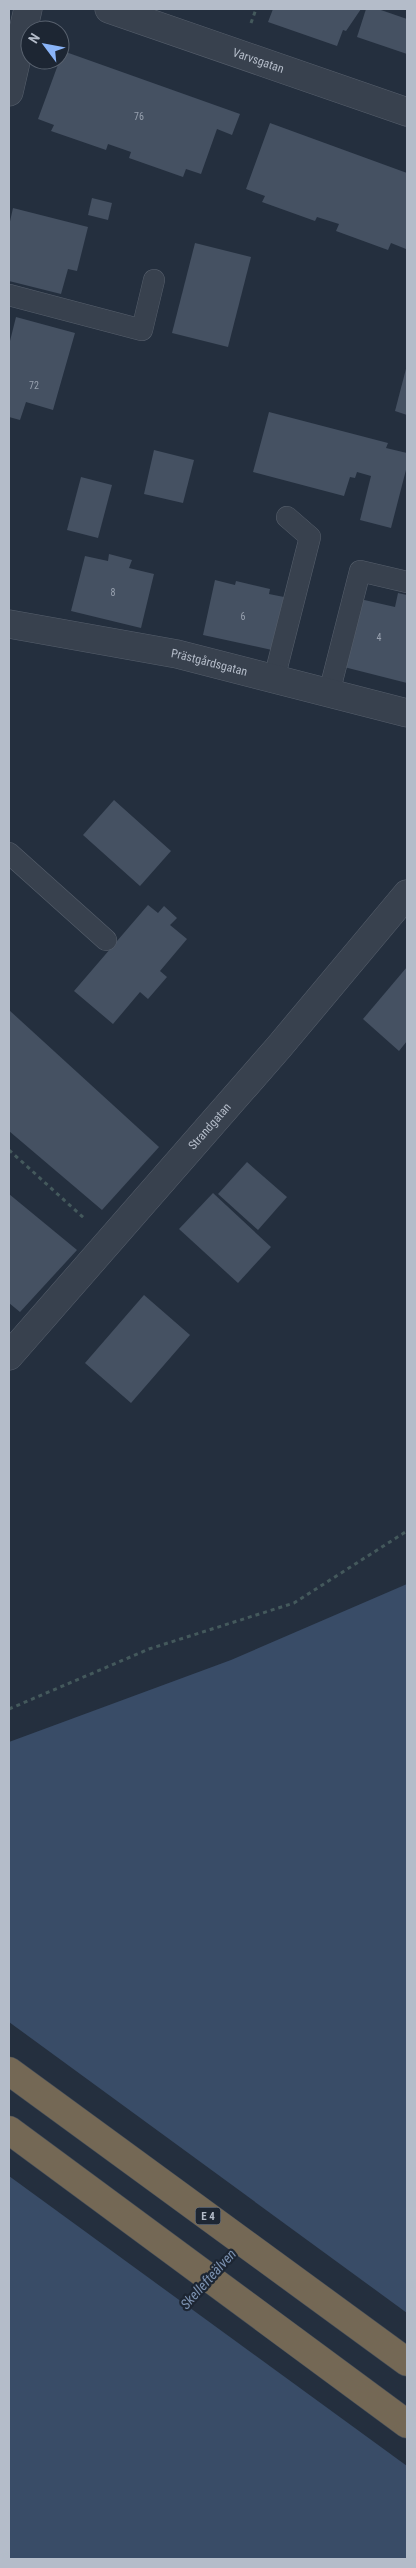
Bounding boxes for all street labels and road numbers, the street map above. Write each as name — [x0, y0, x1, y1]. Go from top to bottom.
street label: Varvsgatan — [231, 45, 286, 76]
street label: Prästgårdsgatan — [170, 646, 249, 679]
street label: Strandgatan — [185, 1100, 234, 1153]
road number: E 4 — [196, 2208, 220, 2224]

